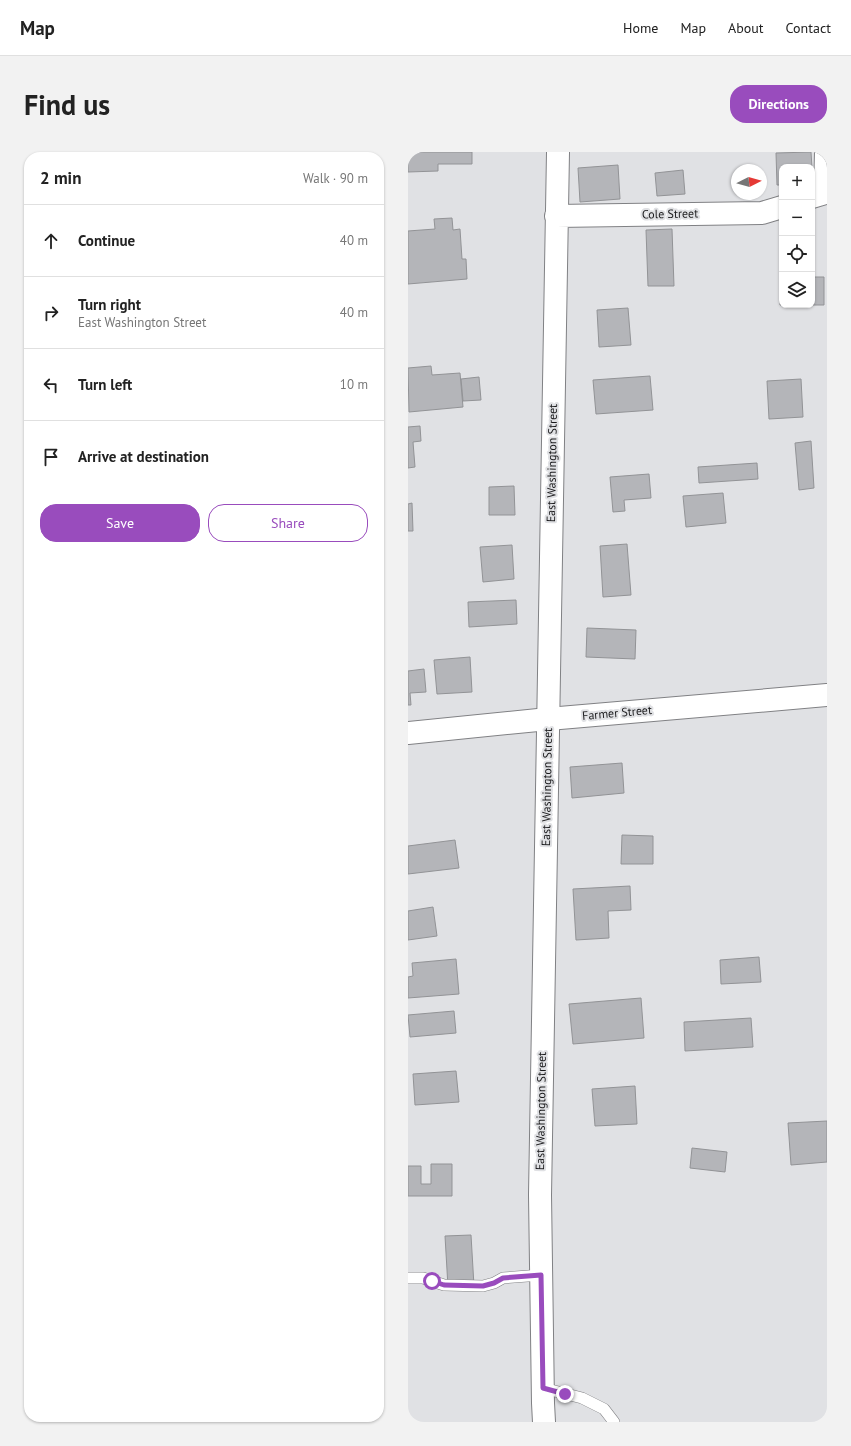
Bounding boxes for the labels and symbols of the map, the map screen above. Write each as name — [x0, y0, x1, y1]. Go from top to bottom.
north arrow — [731, 164, 767, 200]
street label: Cole Street — [642, 206, 698, 221]
street label: East Washington Street — [543, 404, 560, 522]
street label: Farmer Street — [581, 702, 652, 723]
street label: East Washington Street — [538, 728, 555, 846]
street label: East Washington Street — [532, 1052, 549, 1170]
route start — [423, 1272, 441, 1290]
route end — [556, 1385, 574, 1403]

